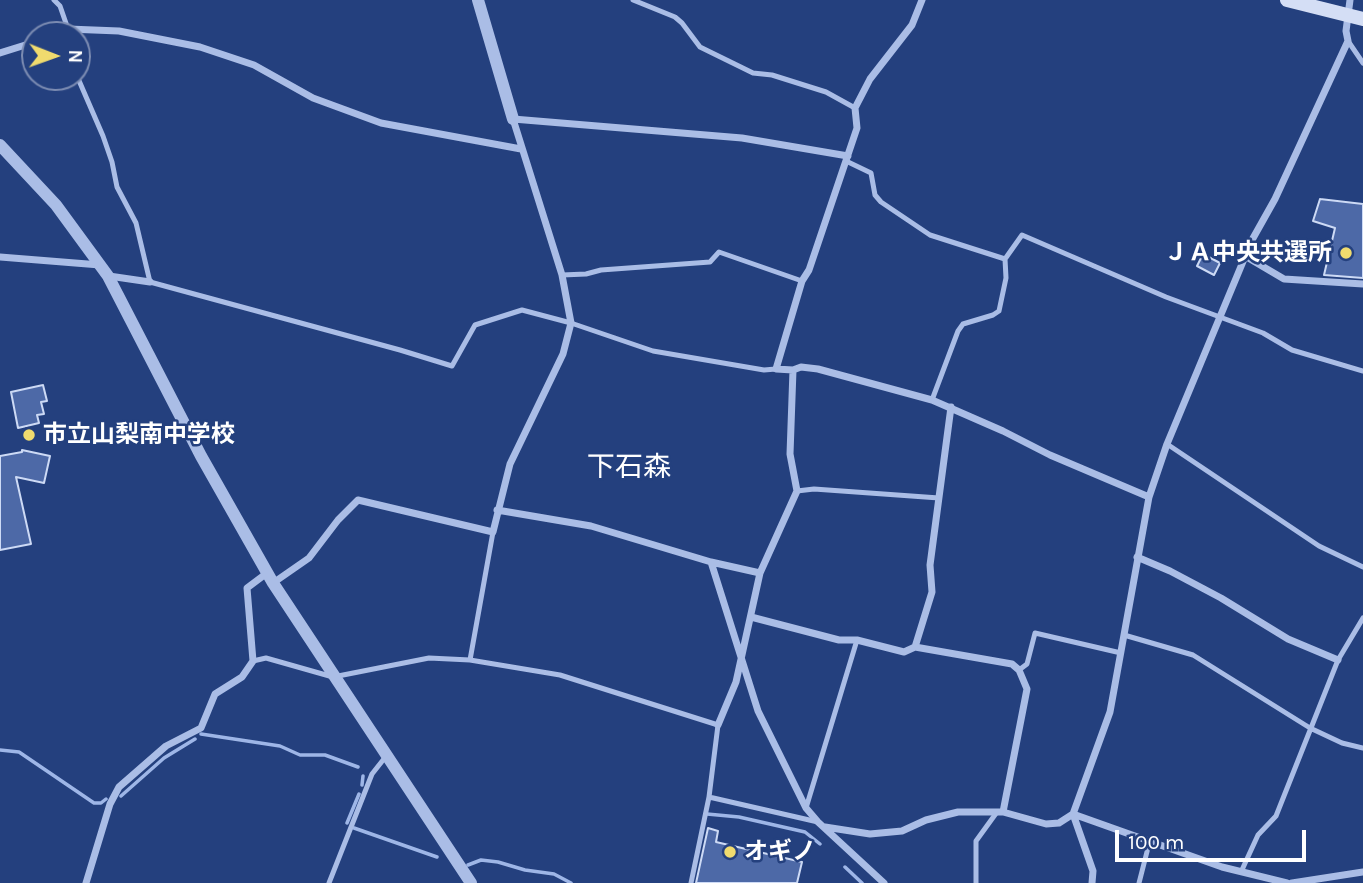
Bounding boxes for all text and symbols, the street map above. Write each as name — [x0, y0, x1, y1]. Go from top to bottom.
north arrow — [21, 21, 91, 91]
text: N — [64, 49, 86, 63]
place label: ＪＡ中央共選所 — [1164, 239, 1332, 267]
marker: ＪＡ中央共選所 — [1338, 245, 1354, 261]
place label: 市立山梨南中学校 — [43, 421, 235, 449]
marker: 市立山梨南中学校 — [21, 427, 37, 443]
district label: 下石森 — [587, 451, 671, 485]
scale bar — [1118, 816, 1309, 860]
text: 100 m — [1128, 830, 1185, 854]
place label: オギノ — [744, 838, 816, 866]
marker: オギノ — [722, 844, 738, 860]

